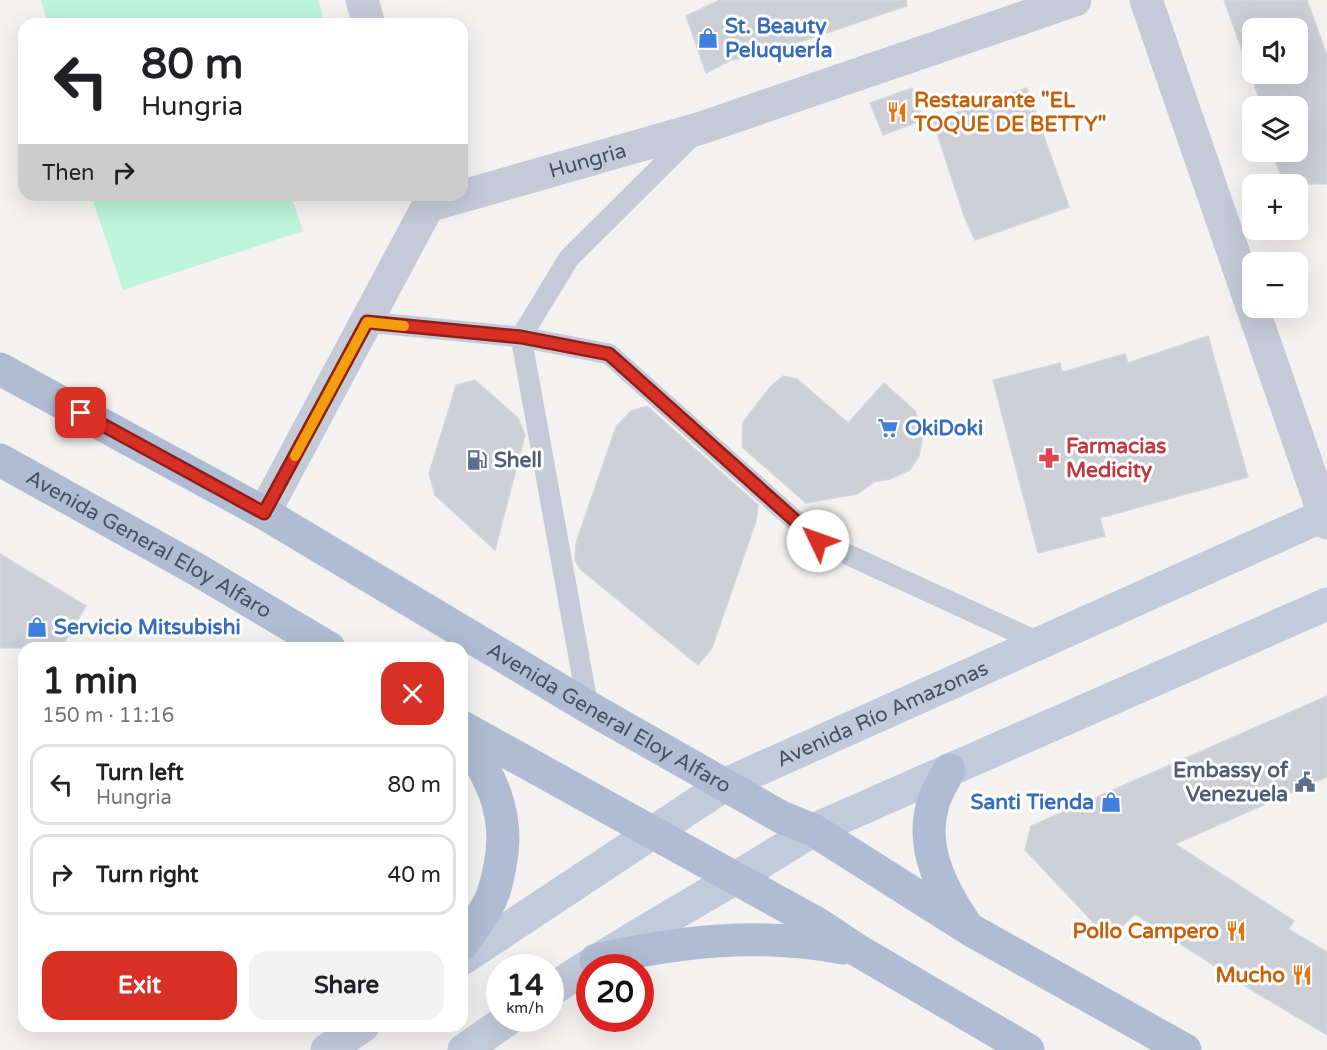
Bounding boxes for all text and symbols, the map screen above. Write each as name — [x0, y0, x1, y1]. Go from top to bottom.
place label: St. Beauty PeluquerÍa — [725, 14, 832, 63]
map controls — [1242, 18, 1308, 318]
button: sound — [1242, 18, 1308, 84]
shop icon: St. Beauty PeluquerÍa — [696, 26, 720, 50]
text: 80 m — [141, 39, 243, 90]
icon: left — [42, 42, 120, 120]
place label: Restaurante "EL TOQUE DE BETTY" — [913, 88, 1106, 137]
text: Hungria — [141, 90, 243, 123]
button: layers — [1242, 96, 1308, 162]
restaurant icon: Restaurante "EL TOQUE DE BETTY" — [885, 100, 909, 124]
street label: Hungria — [546, 137, 629, 183]
icon: right — [107, 156, 140, 189]
text: Then — [42, 160, 95, 186]
button: + — [1242, 174, 1308, 240]
button: − — [1242, 252, 1308, 318]
pin — [55, 387, 106, 438]
icon: arrive — [64, 396, 97, 429]
supermarket icon: OkiDoki — [876, 416, 900, 440]
place label: OkiDoki — [905, 416, 983, 441]
place label: Farmacias Medicity — [1066, 434, 1166, 483]
pharmacy icon: Farmacias Medicity — [1037, 446, 1061, 470]
fuel station icon: Shell — [465, 448, 489, 472]
place label: Shell — [494, 448, 542, 473]
street label: Avenida General Eloy Alfaro — [22, 465, 276, 624]
position arrow — [786, 509, 850, 573]
shop icon: Servicio Mitsubishi — [25, 615, 49, 639]
place label: Servicio Mitsubishi — [54, 615, 241, 640]
street label: Avenida General Eloy Alfaro — [483, 637, 736, 798]
street label: Avenida Río Amazonas — [772, 655, 992, 772]
text: 1 min — [42, 660, 138, 703]
button: close — [381, 662, 444, 725]
text: 150 m · 11:16 — [42, 704, 174, 728]
place label: Embassy of Venezuela — [1173, 758, 1289, 807]
text: Turn left — [96, 760, 184, 786]
icon: left — [45, 768, 78, 801]
public building icon: Embassy of Venezuela — [1293, 770, 1317, 794]
text: 80 m — [387, 772, 441, 798]
text: Hungria — [96, 786, 172, 810]
place label: Santi Tienda — [970, 790, 1094, 815]
shop icon: Santi Tienda — [1099, 790, 1123, 814]
icon: right — [45, 858, 78, 891]
text: Turn right — [96, 862, 198, 888]
text: 40 m — [387, 862, 441, 888]
place label: Pollo Campero — [1072, 919, 1219, 944]
restaurant icon: Pollo Campero — [1224, 919, 1248, 943]
button: Exit — [42, 951, 237, 1020]
button: Share — [249, 951, 444, 1020]
speed limit sign: 20 — [576, 954, 654, 1032]
place label: Mucho — [1215, 963, 1285, 988]
restaurant icon: Mucho — [1290, 963, 1314, 987]
text: 14 — [506, 967, 544, 1004]
text: km/h — [506, 999, 544, 1017]

